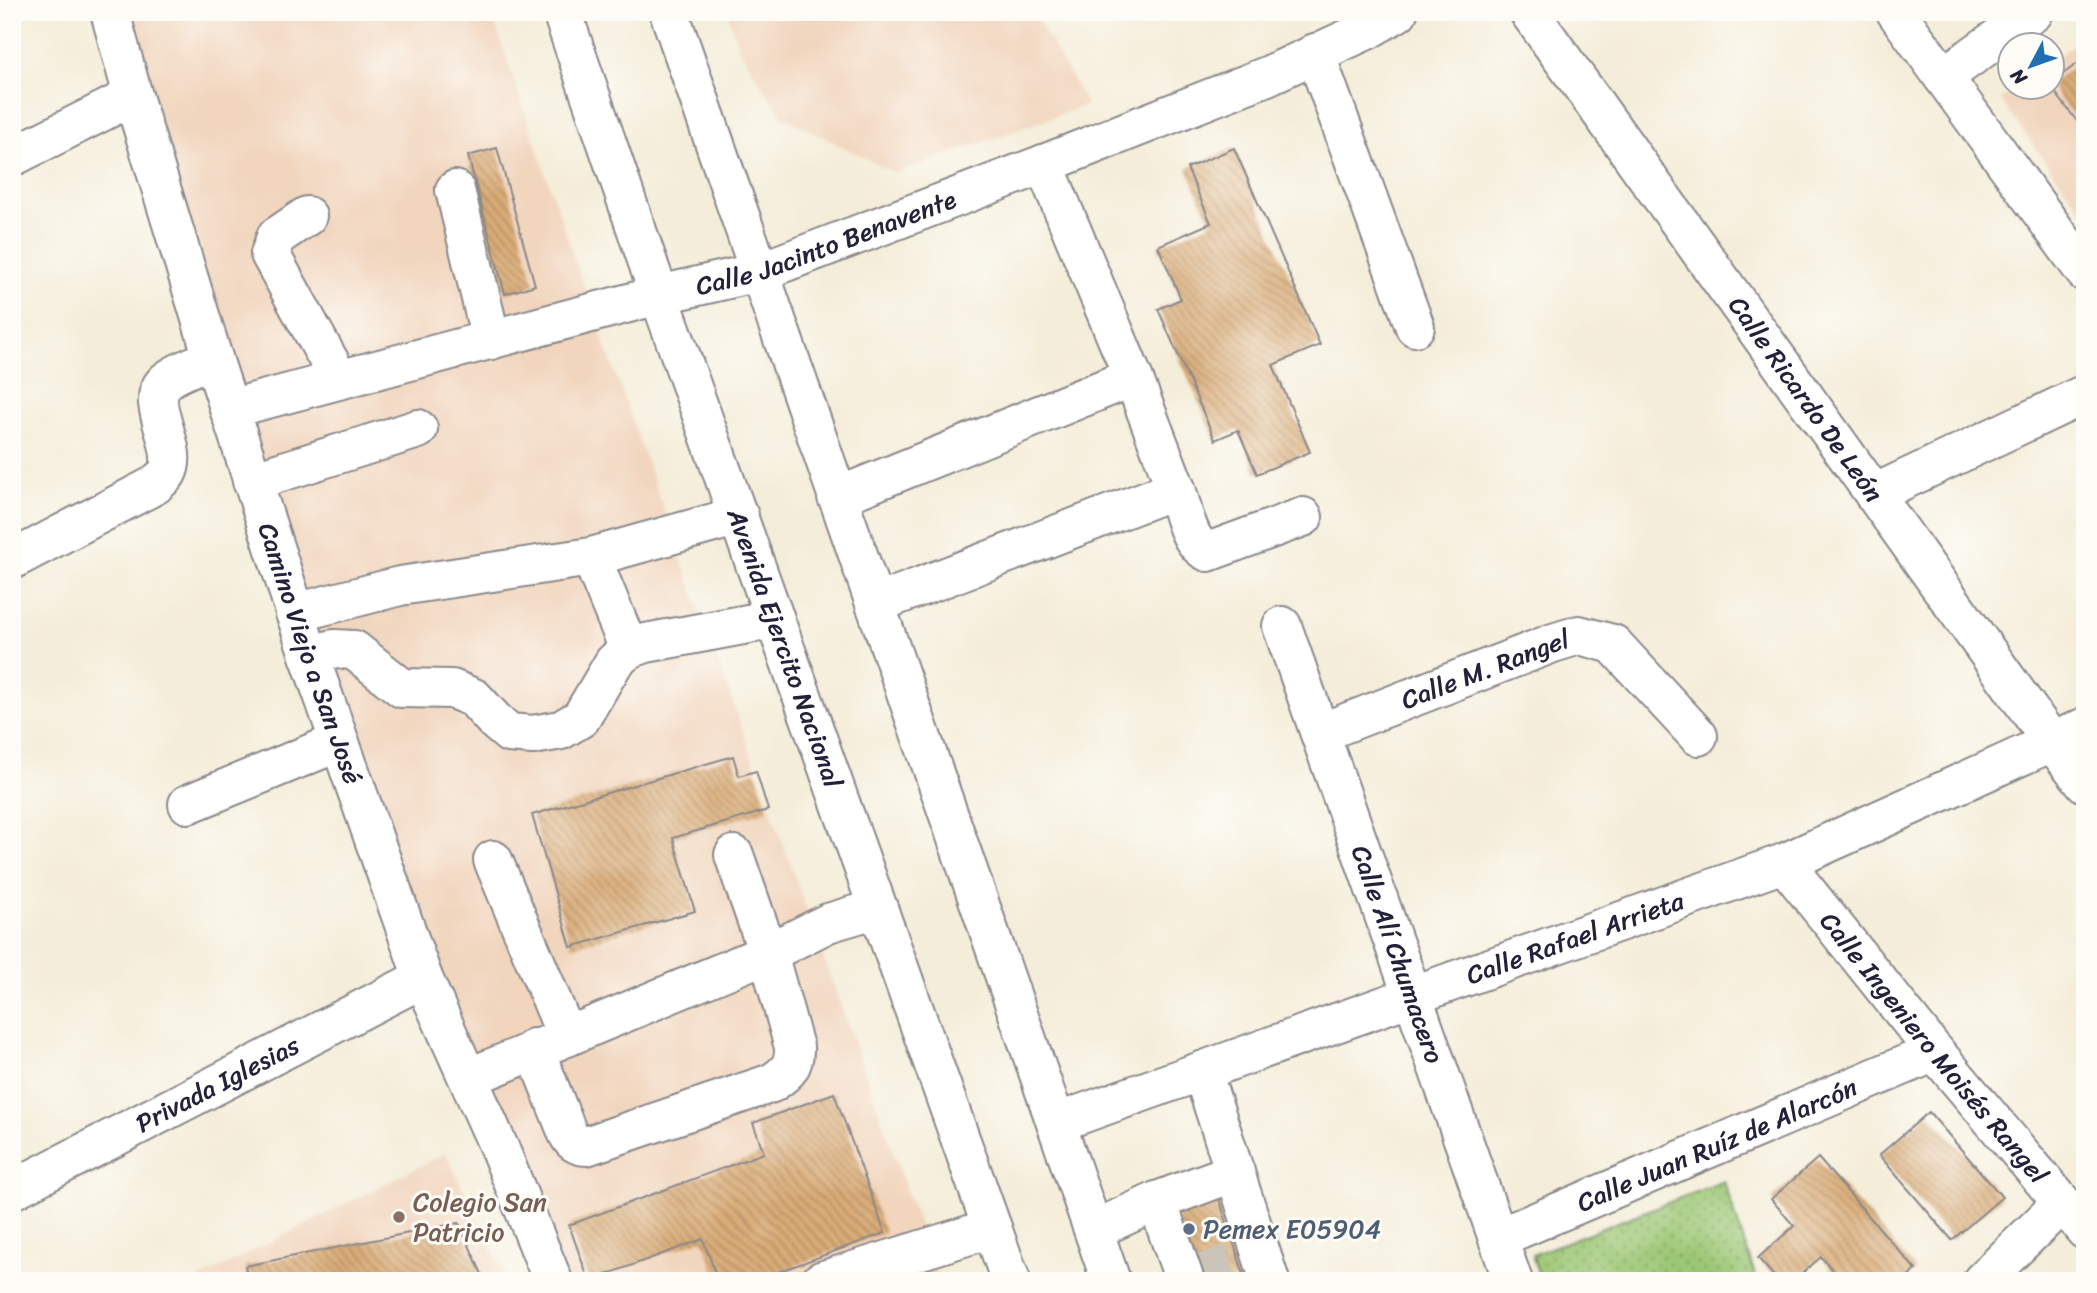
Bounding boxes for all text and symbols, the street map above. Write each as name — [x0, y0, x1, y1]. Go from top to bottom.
north arrow — [1996, 32, 2066, 102]
text: N — [2001, 60, 2036, 93]
street label: Calle Jacinto Benavente — [691, 176, 963, 309]
street label: Calle Ricardo De León — [1716, 286, 1896, 512]
street label: Avenida Ejercito Nacional — [714, 501, 856, 795]
street label: Camino Viejo a San José — [245, 517, 376, 791]
street label: Calle M. Rangel — [1394, 616, 1576, 723]
street label: Calle Alí Chumacero — [1338, 839, 1458, 1070]
street label: Calle Rafael Arrieta — [1460, 877, 1691, 998]
street label: Calle Ingeniero Moisés Rangel — [1808, 901, 2061, 1195]
street label: Privada Iglesias — [127, 1022, 309, 1146]
street label: Calle Juan Ruíz de Alarcón — [1569, 1065, 1865, 1225]
place label: Colegio San Patricio — [413, 1179, 547, 1255]
place label: Pemex E05904 — [1203, 1206, 1381, 1252]
marker: Colegio San Patricio — [391, 1209, 407, 1225]
marker: Pemex E05904 — [1181, 1221, 1197, 1237]

